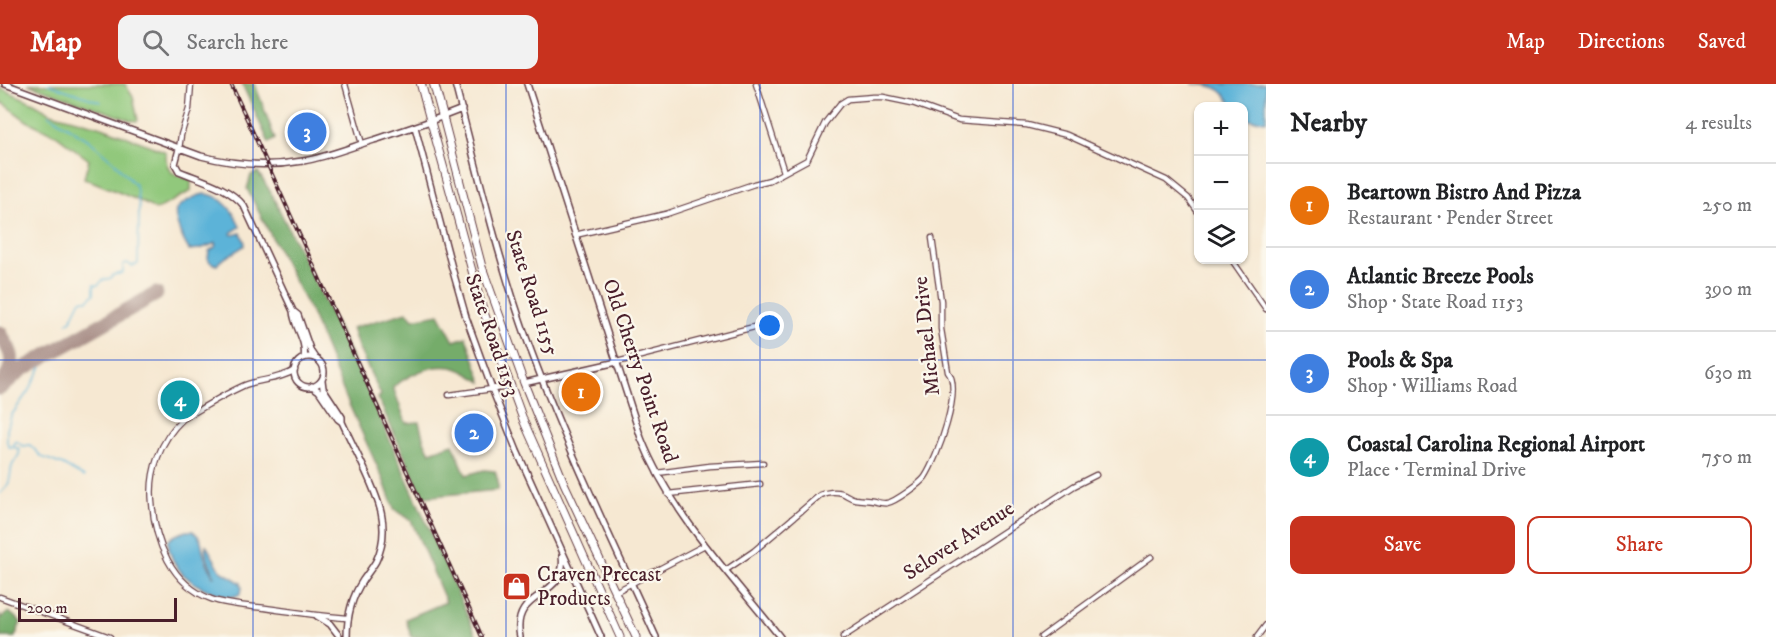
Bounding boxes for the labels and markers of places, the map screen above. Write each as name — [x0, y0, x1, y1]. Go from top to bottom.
pin: 3 — [288, 110, 326, 154]
pin: 1 — [562, 370, 600, 414]
pin: 4 — [160, 378, 200, 422]
pin: 2 — [454, 410, 494, 456]
place label: Craven Precast Products — [537, 562, 662, 612]
shop icon: Craven Precast Products — [500, 571, 532, 603]

